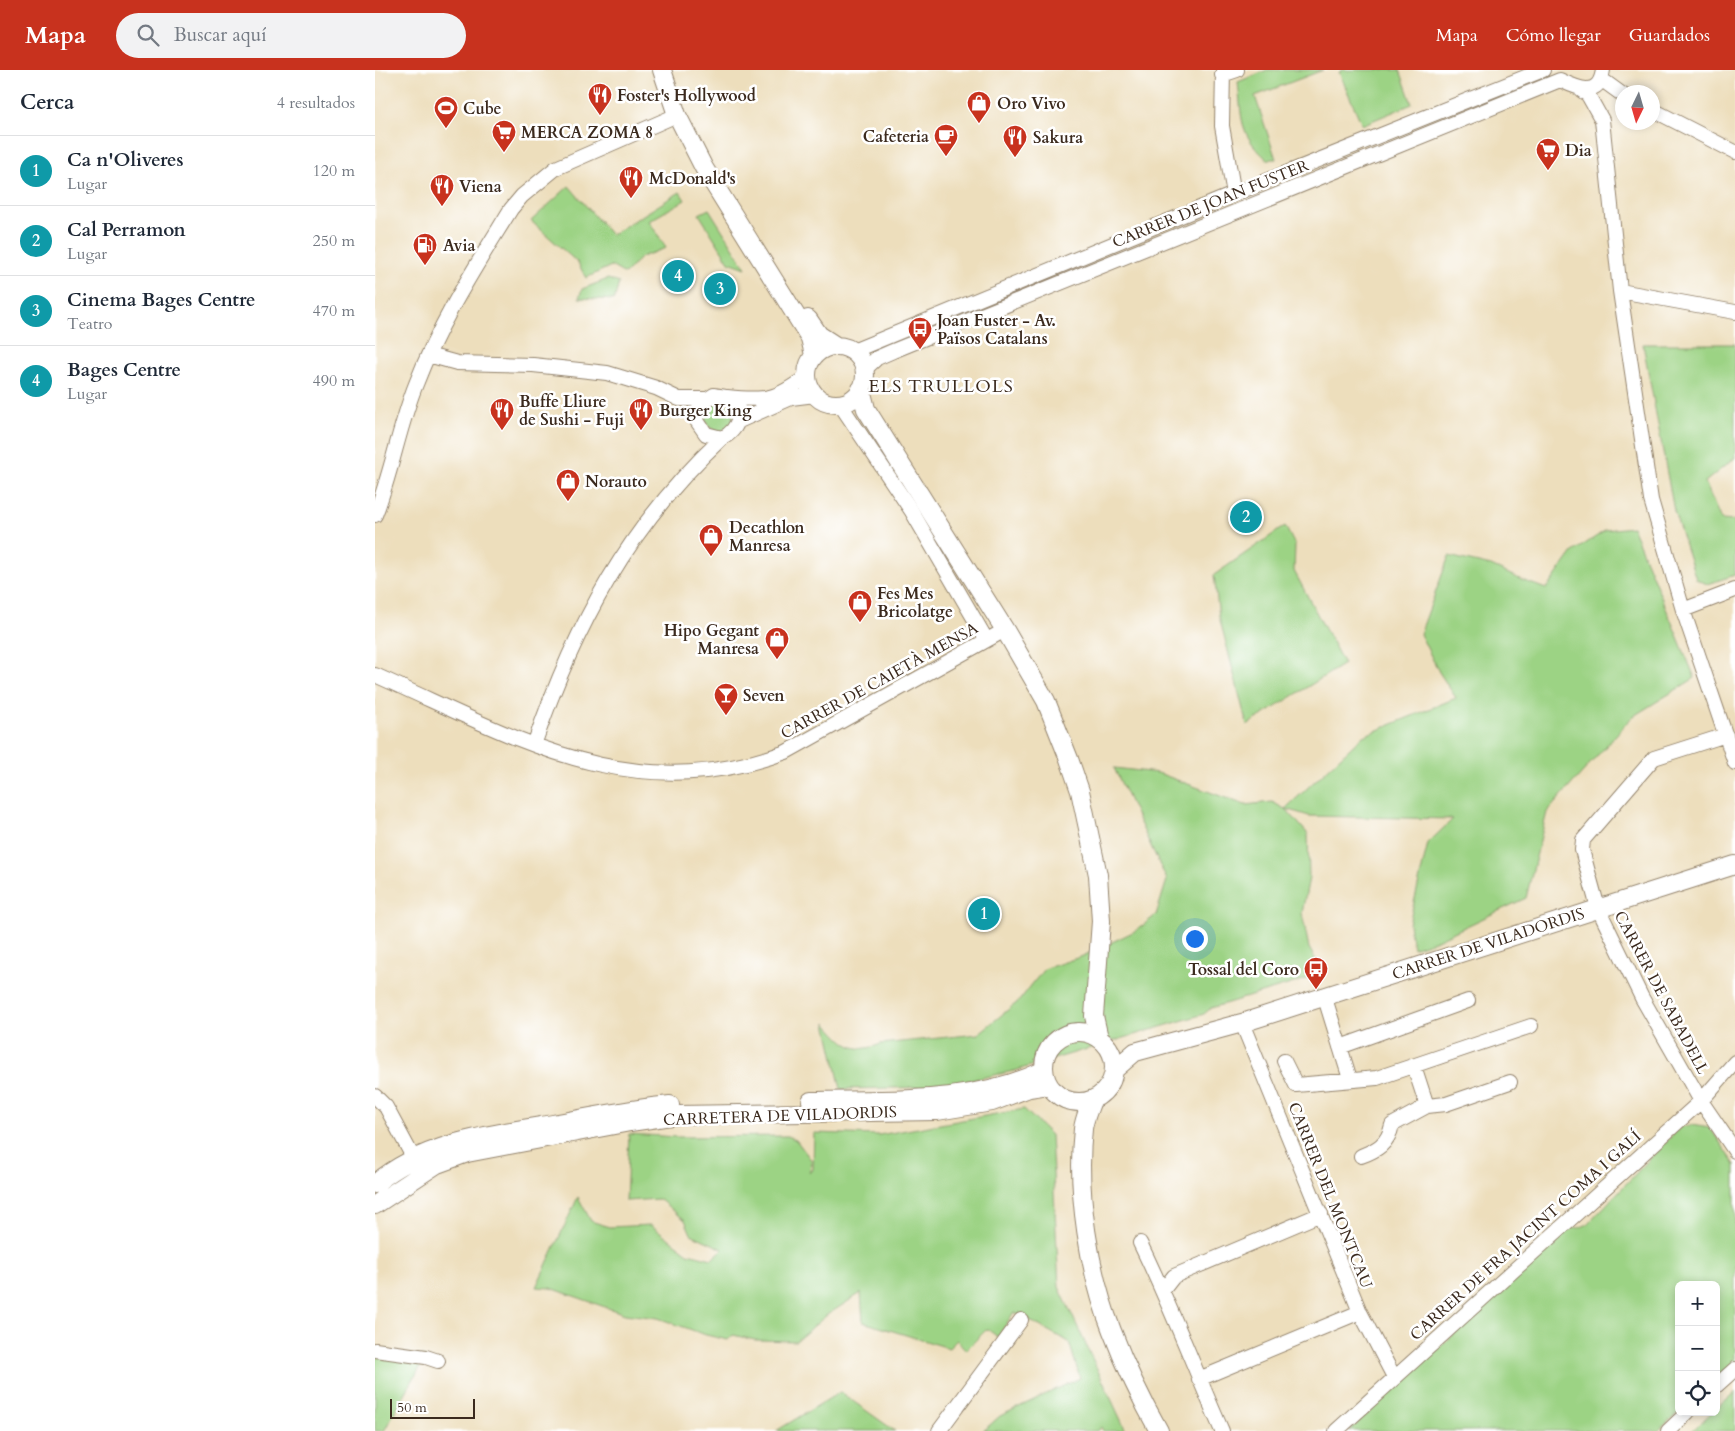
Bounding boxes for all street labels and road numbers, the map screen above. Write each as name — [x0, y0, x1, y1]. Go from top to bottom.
street label: CARRER DE JOAN FUSTER — [1109, 154, 1312, 253]
street label: CARRER DE CAIETÀ MENSA — [777, 617, 983, 744]
street label: CARRER DE VILADORDIS — [1389, 902, 1587, 985]
street label: CARRER DE SABADELL — [1609, 907, 1714, 1078]
street label: CARRER DEL MONTCAU — [1283, 1099, 1378, 1292]
street label: CARRETERA DE VILADORDIS — [663, 1101, 897, 1131]
street label: CARRER DE FRA JACINT COMA I GALÍ — [1405, 1126, 1646, 1346]

